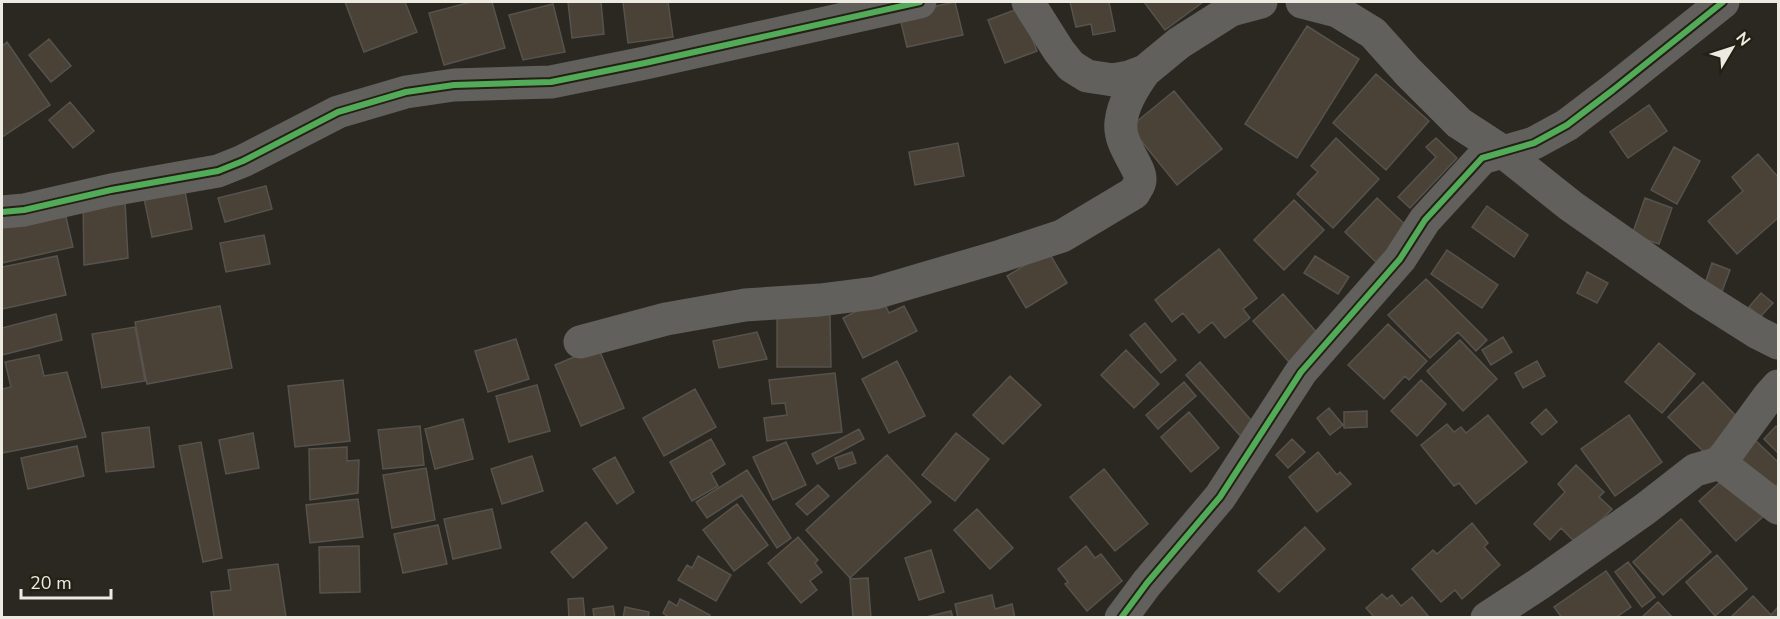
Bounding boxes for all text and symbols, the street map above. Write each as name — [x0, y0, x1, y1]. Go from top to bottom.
north arrow — [1702, 18, 1762, 78]
text: N — [1731, 28, 1755, 51]
scale bar — [21, 562, 111, 600]
text: 20 m — [30, 571, 72, 595]

